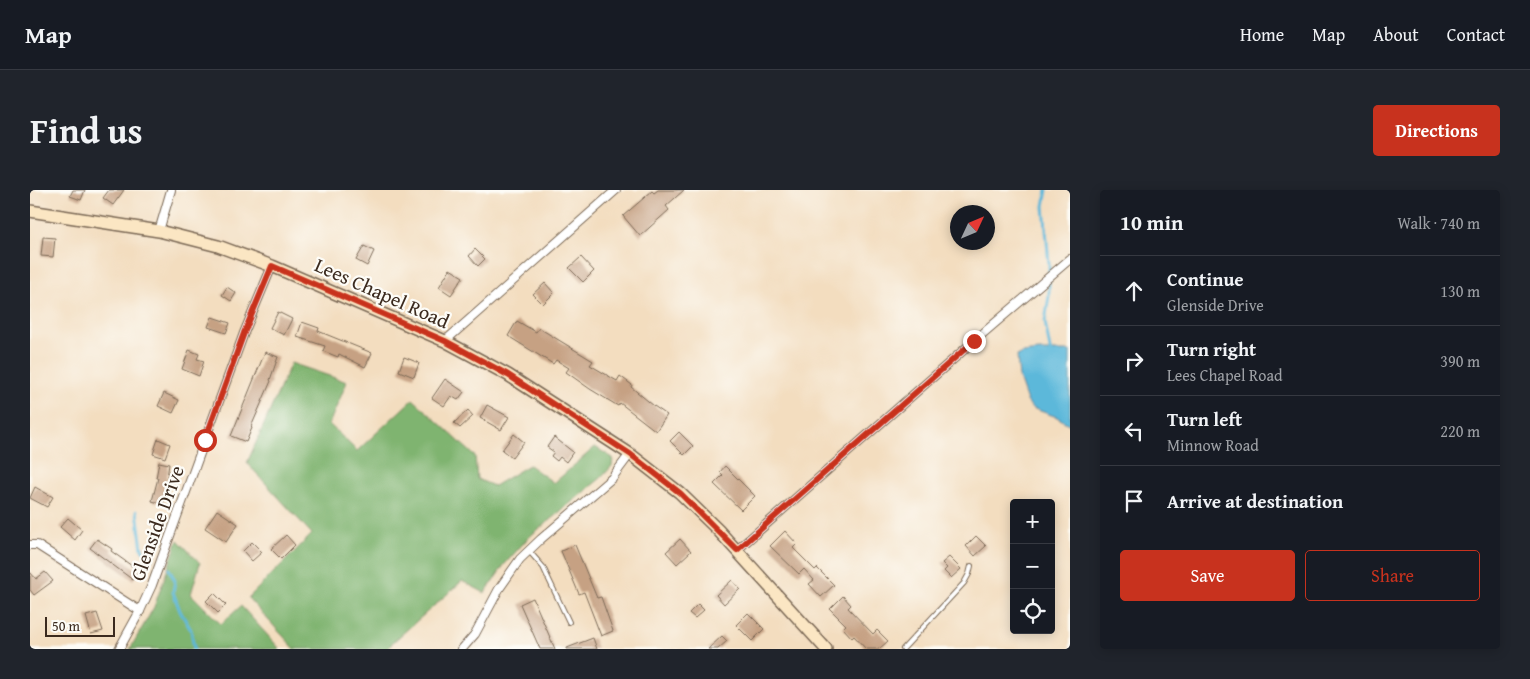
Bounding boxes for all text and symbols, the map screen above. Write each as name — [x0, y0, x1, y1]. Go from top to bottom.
text: Map — [25, 17, 72, 52]
text: Home — [1240, 21, 1284, 48]
text: Map — [1312, 21, 1345, 48]
text: About — [1373, 21, 1419, 48]
text: Contact — [1447, 21, 1505, 48]
text: Find us — [30, 105, 143, 156]
button: Directions — [1373, 105, 1500, 156]
north arrow — [950, 205, 995, 250]
text: 10 min — [1120, 207, 1183, 238]
text: Walk · 740 m — [1397, 211, 1480, 235]
street label: Lees Chapel Road — [310, 250, 454, 335]
text: Continue — [1167, 265, 1244, 293]
icon: ahead — [1120, 277, 1148, 305]
text: 130 m — [1440, 279, 1480, 303]
text: Glenside Drive — [1167, 293, 1264, 317]
route end — [963, 330, 986, 353]
text: Turn right — [1167, 335, 1256, 363]
icon: right — [1120, 347, 1148, 375]
text: 390 m — [1440, 349, 1480, 373]
text: Lees Chapel Road — [1167, 363, 1283, 387]
text: Turn left — [1167, 405, 1242, 433]
icon: left — [1120, 417, 1148, 445]
text: 220 m — [1440, 419, 1480, 443]
route start — [194, 429, 217, 452]
text: Minnow Road — [1167, 433, 1259, 457]
street label: Glenside Drive — [122, 461, 191, 585]
icon: arrive — [1120, 487, 1148, 515]
text: Arrive at destination — [1167, 487, 1343, 515]
map controls — [1010, 499, 1055, 634]
button: + — [1010, 499, 1055, 544]
button: − — [1010, 544, 1055, 589]
button: Save — [1120, 550, 1295, 601]
button: Share — [1305, 550, 1480, 601]
button: locate — [1010, 589, 1055, 634]
scale bar — [45, 614, 115, 637]
text: 50 m — [52, 616, 80, 636]

